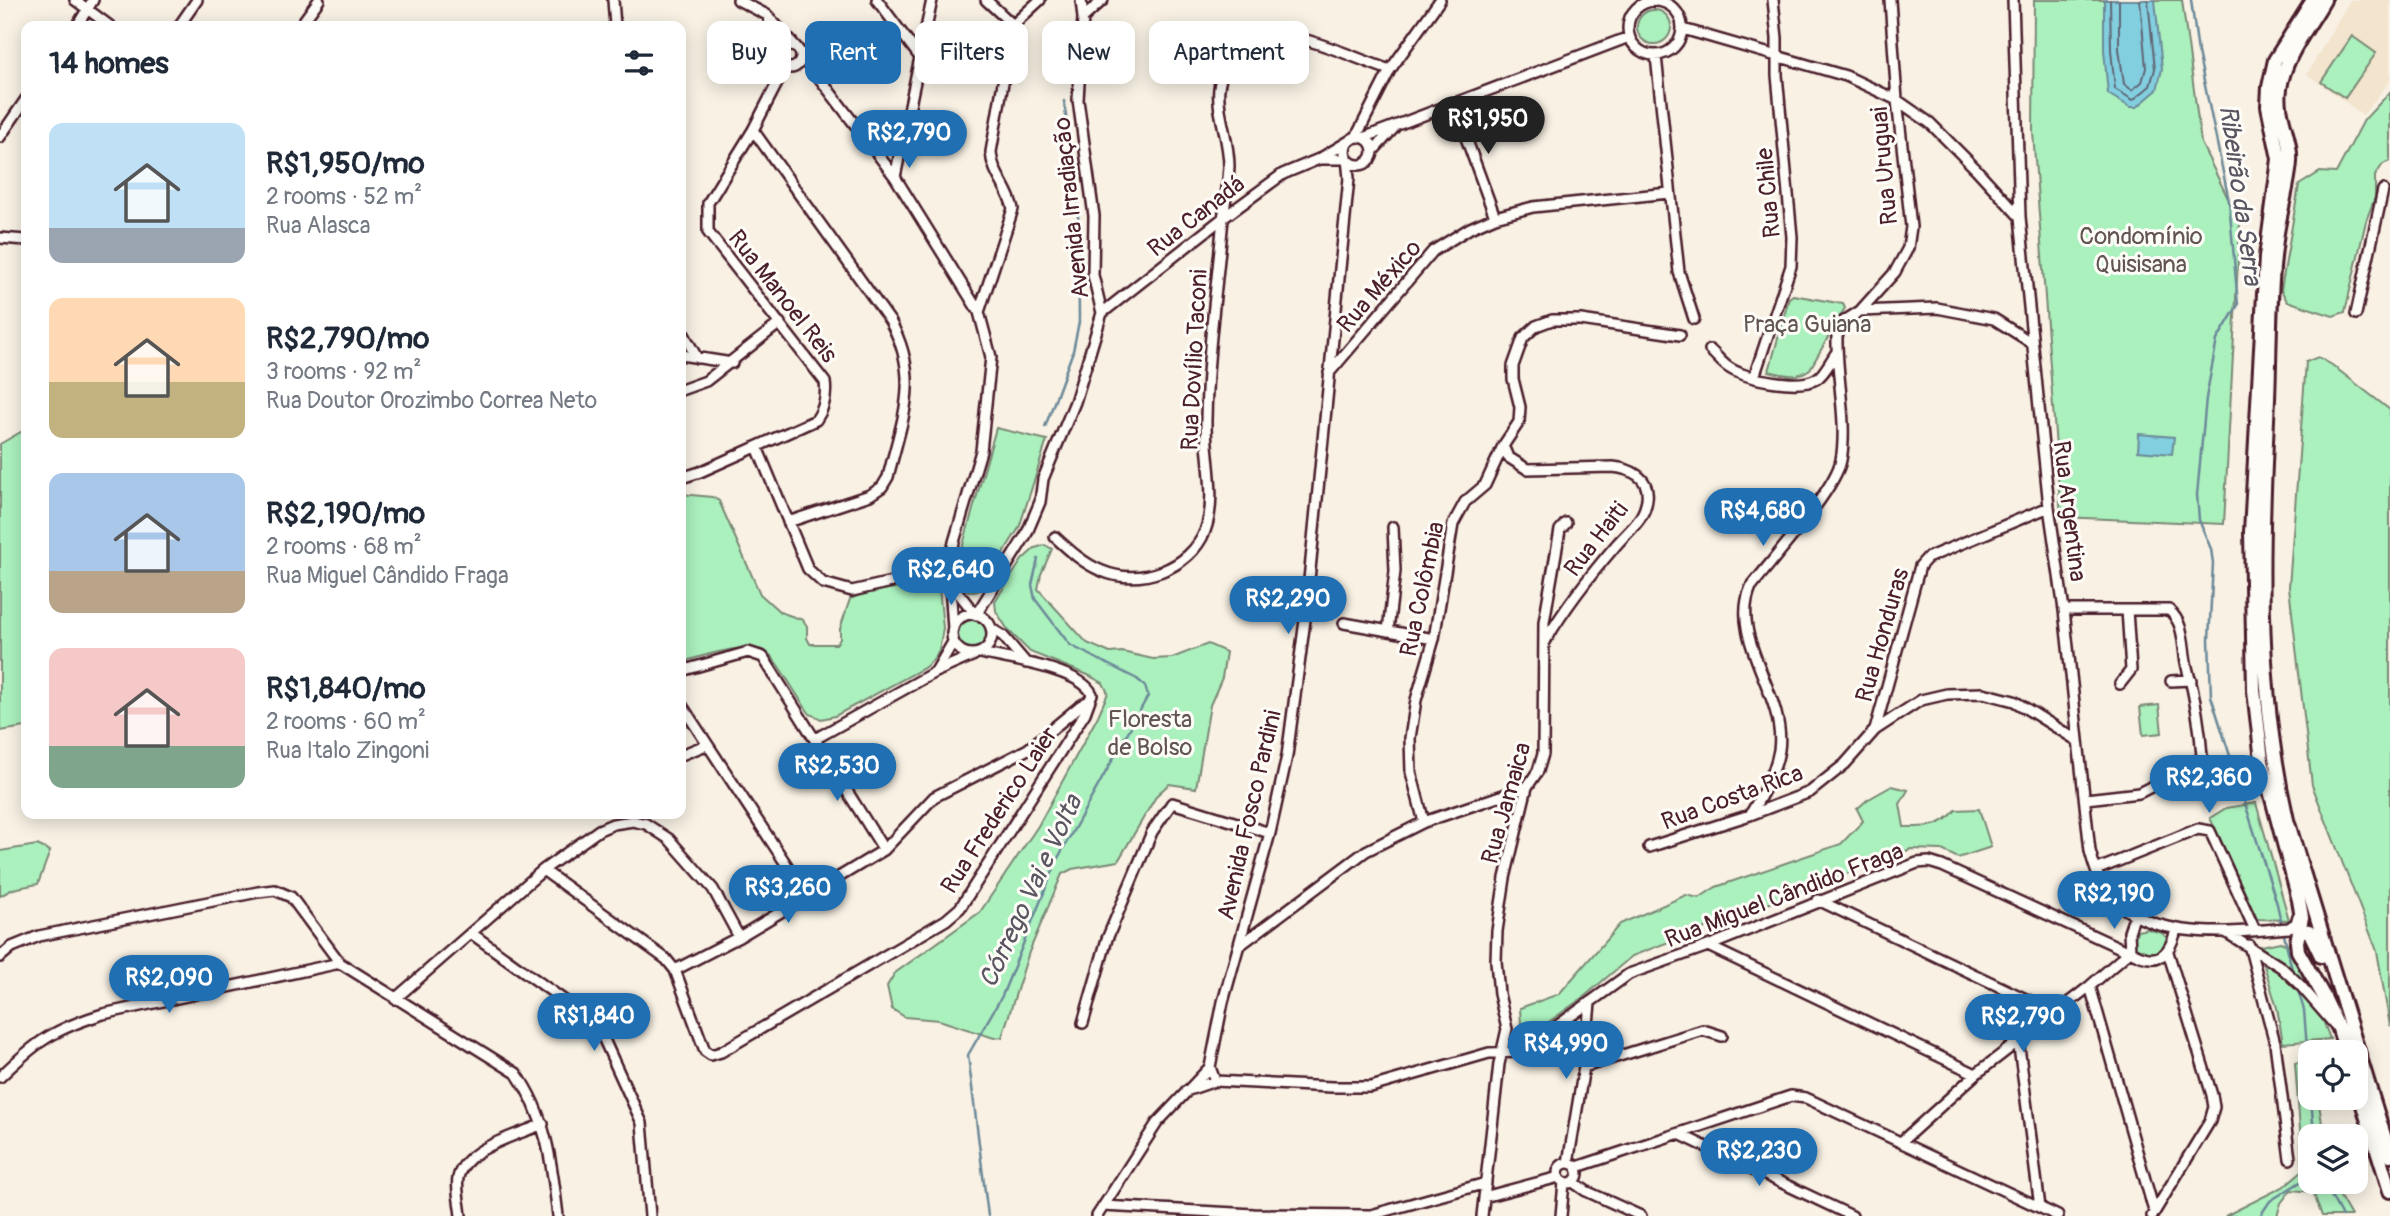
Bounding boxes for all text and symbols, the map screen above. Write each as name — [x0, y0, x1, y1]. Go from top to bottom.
chip: Buy — [707, 21, 791, 84]
chip: Rent — [805, 21, 901, 84]
chip: Filters — [915, 21, 1028, 84]
chip: New — [1042, 21, 1135, 84]
chip: Apartment — [1149, 21, 1309, 84]
icon: filters — [620, 44, 658, 82]
text: 14 homes — [49, 45, 169, 82]
pin: R$1,950 — [1423, 96, 1553, 156]
water label: Ribeirão da Serra — [2212, 103, 2269, 289]
text: R$1,950 — [1448, 104, 1528, 133]
street label: Rua Uruguai — [1865, 106, 1904, 226]
pin: R$2,790 — [844, 110, 974, 170]
street label: Avenida Irradiação — [1048, 116, 1095, 300]
text: R$2,790 — [867, 118, 951, 147]
text: R$1,950/mo — [266, 145, 425, 182]
street label: Rua Chile — [1750, 146, 1787, 239]
icon: home — [105, 151, 189, 235]
street label: Rua Canadá — [1142, 169, 1251, 263]
text: 2 rooms · 52 m² — [266, 182, 422, 211]
text: Rua Alasca — [266, 211, 370, 240]
park label: Condomínio Quisisana — [2079, 222, 2203, 279]
street label: Rua Manoel Reis — [722, 224, 844, 369]
street label: Rua México — [1331, 234, 1428, 339]
street label: Rua Dovílio Taconi — [1175, 269, 1214, 451]
park label: Praça Guiana — [1743, 310, 1871, 339]
text: R$2,790/mo — [266, 320, 429, 357]
icon: home — [105, 326, 189, 410]
text: 3 rooms · 92 m² — [266, 357, 421, 386]
text: Rua Doutor Orozimbo Correa Neto — [266, 386, 597, 415]
street label: Rua Argentina — [2046, 439, 2093, 583]
pin: R$4,680 — [1698, 489, 1828, 548]
text: R$2,190/mo — [266, 495, 425, 532]
street label: Rua Haiti — [1558, 496, 1635, 582]
text: R$4,680 — [1720, 496, 1806, 525]
icon: home — [105, 501, 189, 585]
street label: Rua Colômbia — [1394, 519, 1451, 659]
text: 2 rooms · 68 m² — [266, 532, 422, 561]
pin: R$2,640 — [886, 548, 1016, 607]
text: R$2,640 — [908, 555, 994, 584]
text: Rua Miguel Cândido Fraga — [266, 561, 509, 590]
street label: Rua Honduras — [1850, 565, 1916, 705]
pin: R$2,290 — [1223, 576, 1353, 636]
text: R$2,290 — [1246, 584, 1330, 613]
text: R$1,840/mo — [266, 670, 426, 707]
icon: home — [105, 676, 189, 760]
park label: Floresta de Bolso — [1108, 705, 1193, 762]
text: 2 rooms · 60 m² — [266, 707, 426, 736]
street label: Avenida Fosco Pardini — [1211, 707, 1288, 923]
street label: Rua Frederico Laier — [935, 721, 1064, 899]
text: Rua Italo Zingoni — [266, 736, 429, 765]
street label: Rua Jamaica — [1475, 739, 1538, 867]
pin: R$2,530 — [772, 744, 902, 803]
text: R$2,530 — [794, 751, 880, 780]
pin: R$2,360 — [2144, 756, 2274, 815]
street label: Rua Costa Rica — [1658, 758, 1807, 836]
text: R$2,360 — [2166, 763, 2252, 792]
water label: Córrego Vai e Volta — [972, 788, 1090, 993]
street label: Rua Miguel Cândido Fraga — [1661, 837, 1908, 954]
pin: R$3,260 — [723, 866, 853, 925]
pin: R$2,190 — [2049, 872, 2179, 931]
text: R$3,260 — [745, 873, 831, 902]
text: R$2,190 — [2073, 879, 2155, 908]
pin: R$2,090 — [104, 956, 234, 1015]
text: R$2,090 — [125, 963, 213, 992]
pin: R$1,840 — [529, 993, 659, 1053]
pin: R$2,790 — [1958, 995, 2088, 1054]
text: R$1,840 — [553, 1001, 635, 1030]
text: R$2,790 — [1981, 1002, 2065, 1031]
pin: R$4,990 — [1501, 1021, 1631, 1081]
text: R$4,990 — [1524, 1029, 1608, 1058]
map controls — [2298, 1040, 2368, 1194]
button: locate — [2298, 1040, 2368, 1110]
button: layers — [2298, 1124, 2368, 1194]
pin: R$2,230 — [1694, 1128, 1824, 1188]
text: R$2,230 — [1716, 1136, 1802, 1165]

